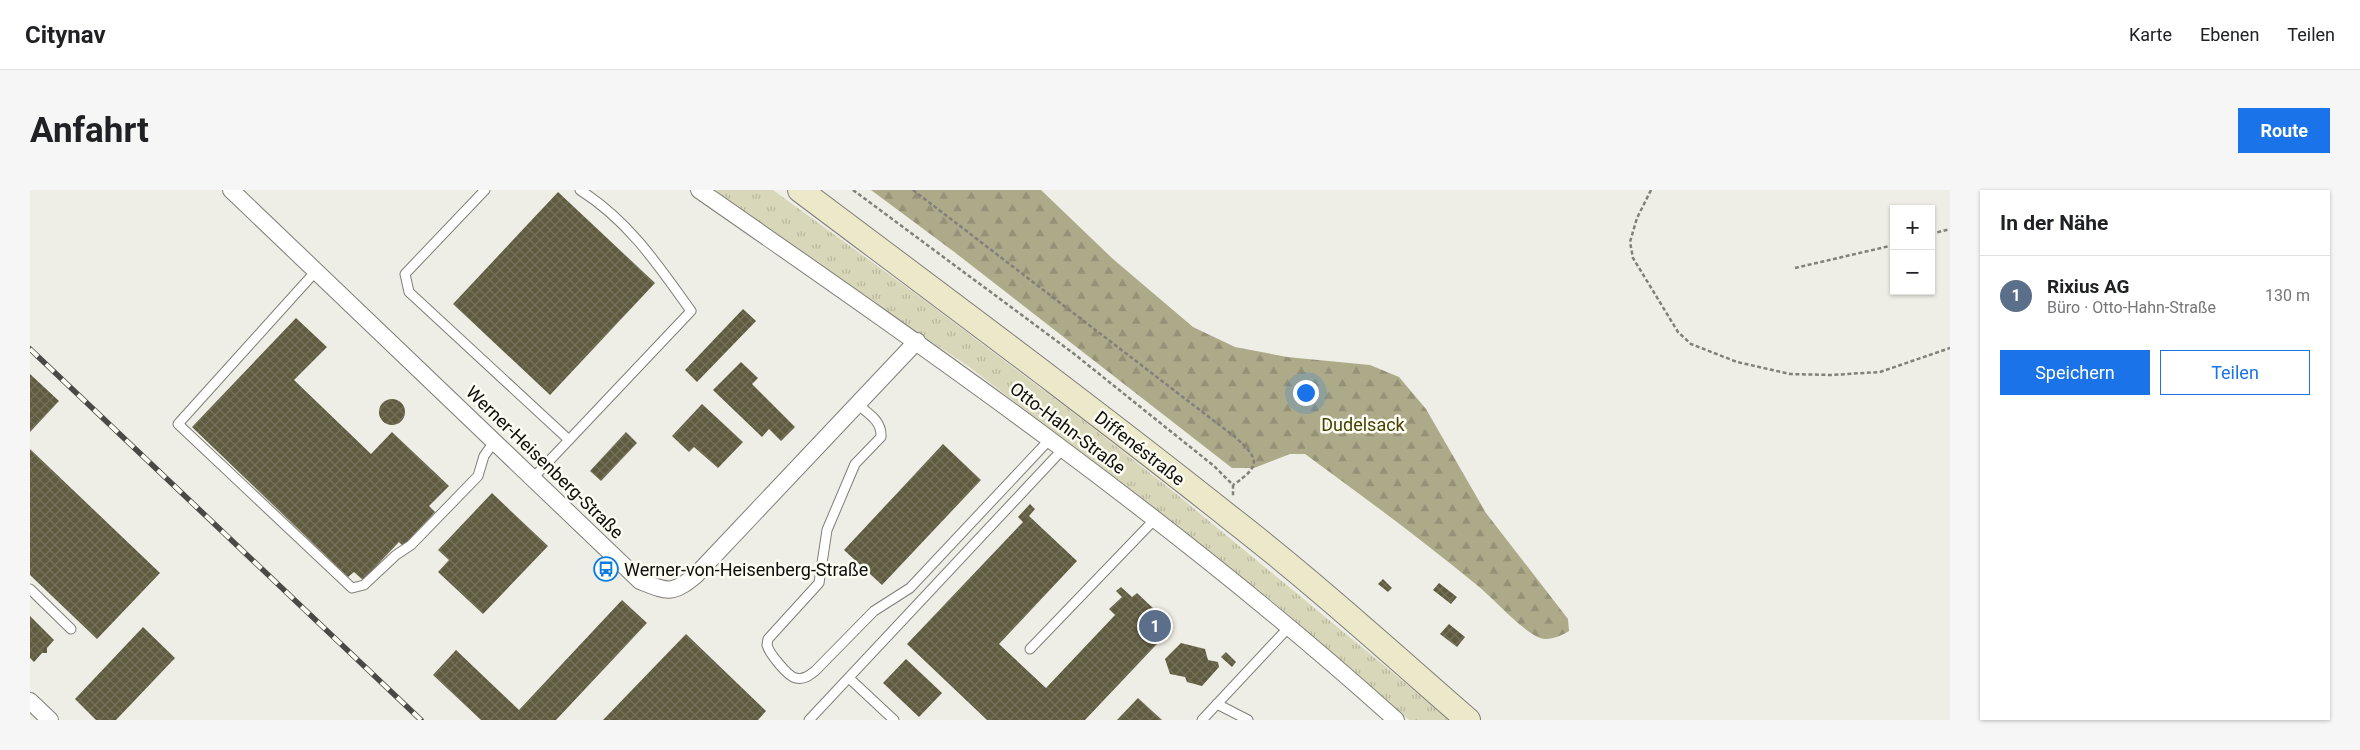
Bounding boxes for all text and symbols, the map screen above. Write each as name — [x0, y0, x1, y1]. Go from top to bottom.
text: Citynav — [25, 21, 106, 49]
text: Karte — [2129, 24, 2172, 45]
text: Ebenen — [2200, 24, 2259, 45]
text: Teilen — [2287, 24, 2335, 45]
button: Route — [2238, 108, 2330, 153]
text: Anfahrt — [30, 110, 149, 151]
map controls — [1890, 205, 1935, 295]
button: + — [1890, 205, 1935, 250]
text: In der Nähe — [2000, 211, 2108, 235]
button: − — [1890, 250, 1935, 295]
text: Rixius AG — [2047, 275, 2130, 298]
text: 1 — [2011, 286, 2021, 305]
text: 130 m — [2265, 286, 2310, 305]
text: Büro · Otto-Hahn-Straße — [2047, 298, 2216, 317]
button: Speichern — [2000, 350, 2150, 395]
button: Teilen — [2160, 350, 2310, 395]
street label: Otto-Hahn-Straße — [1006, 378, 1130, 478]
your location — [1293, 380, 1319, 406]
street label: Werner-Heisenberg-Straße — [462, 381, 628, 543]
street label: Diffenéstraße — [1091, 406, 1189, 490]
park label: Dudelsack — [1321, 414, 1406, 435]
bus stop icon: Werner-von-Heisenberg-Straße — [593, 556, 619, 582]
place label: Werner-von-Heisenberg-Straße — [624, 559, 868, 580]
pin: 1 — [1139, 607, 1171, 645]

